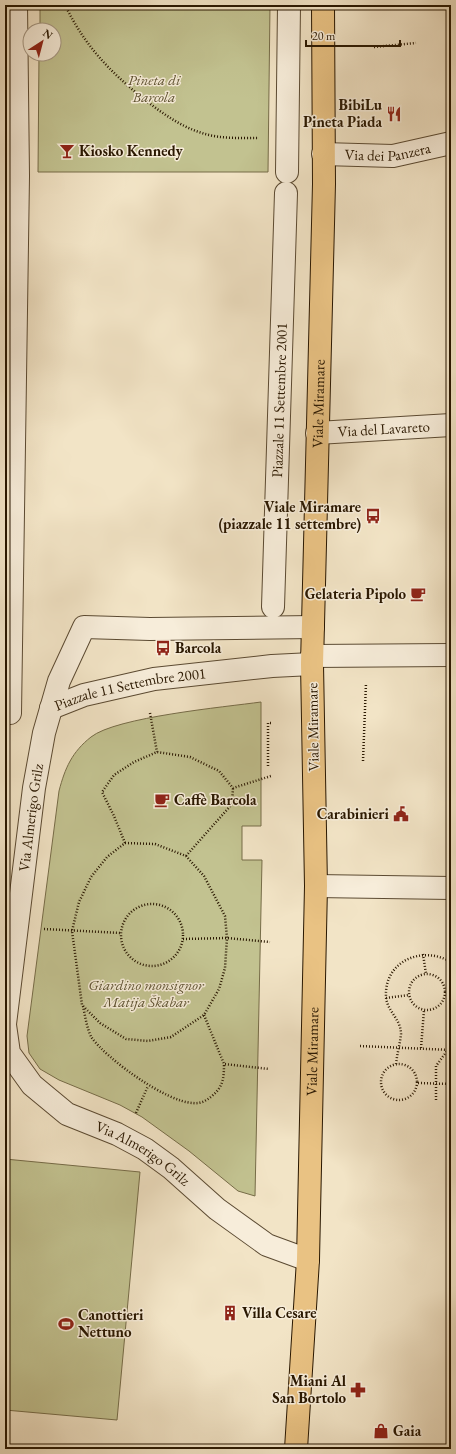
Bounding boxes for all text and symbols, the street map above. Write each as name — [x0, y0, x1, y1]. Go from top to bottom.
north arrow — [22, 22, 62, 62]
scale bar — [306, 22, 400, 48]
text: N — [40, 26, 56, 42]
text: 20 m — [312, 28, 336, 44]
park label: Pineta di Barcola — [128, 70, 181, 106]
place label: BibiLu Pineta Piada — [303, 95, 383, 131]
restaurant icon: BibiLu Pineta Piada — [385, 105, 403, 123]
street label: Via dei Panzera — [344, 138, 432, 165]
place label: Kiosko Kennedy — [79, 141, 184, 160]
bar icon: Kiosko Kennedy — [58, 142, 76, 160]
street label: Piazzale 11 Settembre 2001 — [267, 322, 291, 478]
street label: Viale Miramare — [307, 359, 329, 448]
street label: Via del Lavareto — [337, 416, 431, 441]
place label: Viale Miramare (piazzale 11 settembre) — [218, 497, 361, 533]
bus stop icon: Viale Miramare (piazzale 11 settembre) — [364, 507, 382, 525]
place label: Gelateria Pipolo — [305, 584, 406, 603]
cafe icon: Gelateria Pipolo — [409, 585, 427, 603]
place label: Barcola — [175, 638, 222, 657]
bus stop icon: Barcola — [154, 639, 172, 657]
street label: Piazzale 11 Settembre 2001 — [51, 663, 207, 715]
street label: Viale Miramare — [302, 682, 323, 771]
street label: Via Almerigo Grilz — [14, 762, 47, 873]
place label: Caffè Barcola — [174, 790, 257, 809]
cafe icon: Caffè Barcola — [153, 791, 171, 809]
place label: Carabinieri — [317, 804, 390, 823]
public building icon: Carabinieri — [392, 805, 410, 823]
park label: Giardino monsignor Matija Škabar — [88, 975, 205, 1011]
street label: Viale Miramare — [302, 1007, 322, 1096]
street label: Via Almerigo Grilz — [93, 1116, 195, 1190]
place label: Villa Cesare — [242, 1303, 316, 1322]
building icon: Villa Cesare — [221, 1304, 239, 1322]
place label: Canottieri Nettuno — [78, 1305, 144, 1341]
sports icon: Canottieri Nettuno — [57, 1315, 75, 1333]
place label: Miani Al San Bortolo — [272, 1371, 347, 1407]
pharmacy icon: Miani Al San Bortolo — [349, 1381, 367, 1399]
place label: Gaia — [393, 1421, 422, 1440]
shop icon: Gaia — [372, 1422, 390, 1440]

